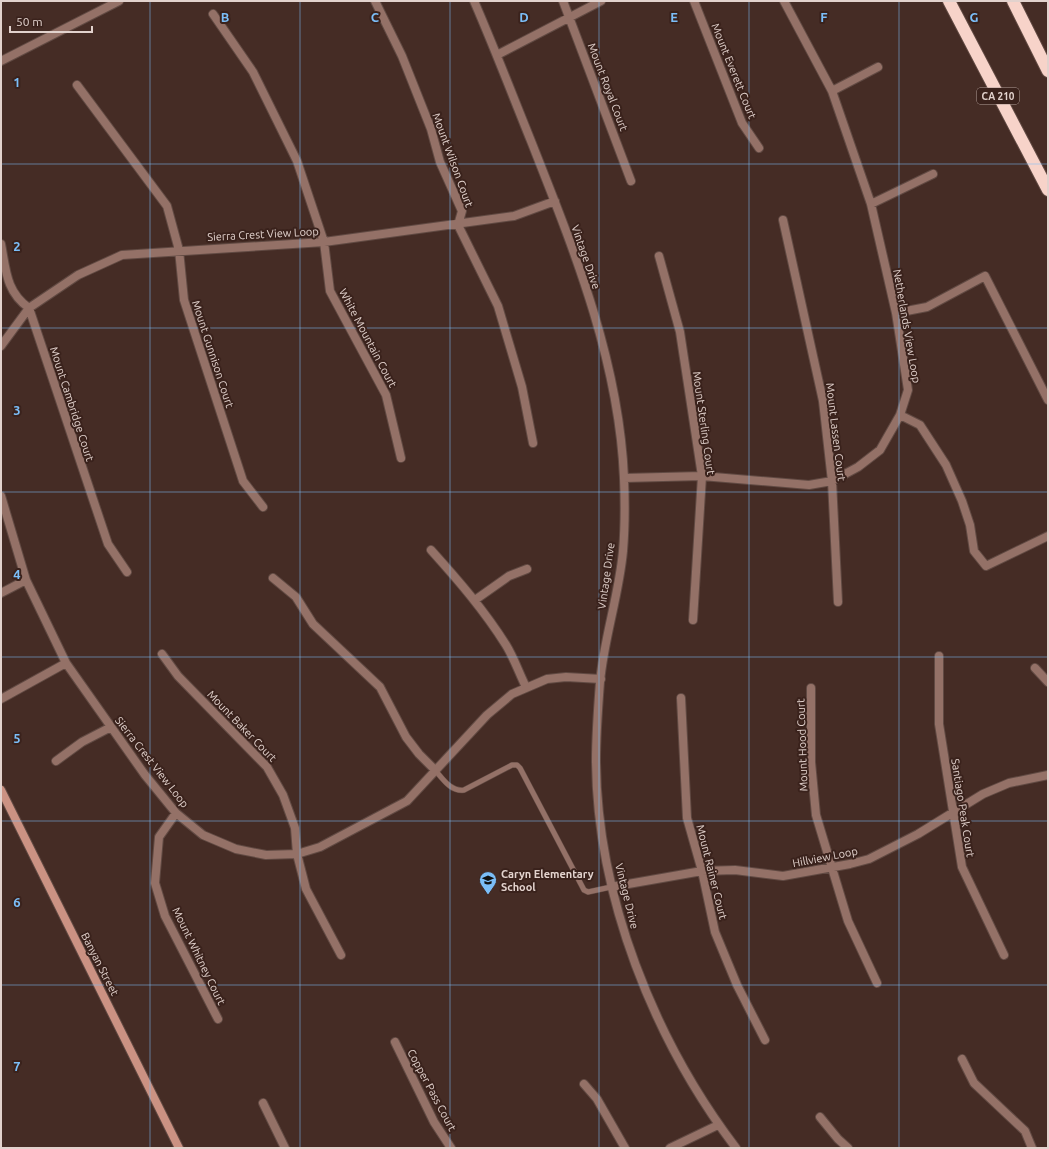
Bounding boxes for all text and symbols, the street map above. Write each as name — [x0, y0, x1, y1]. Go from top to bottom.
scale bar — [10, 8, 92, 34]
text: B — [221, 10, 230, 24]
text: C — [371, 10, 380, 24]
text: D — [519, 10, 529, 24]
text: E — [670, 10, 678, 24]
text: F — [820, 10, 828, 24]
text: G — [970, 10, 979, 24]
text: 50 m — [16, 15, 43, 28]
street label: Mount Everett Court — [709, 21, 759, 121]
street label: Mount Royal Court — [586, 41, 630, 133]
text: 1 — [13, 75, 21, 89]
road number: CA 210 — [977, 88, 1019, 104]
street label: Mount Wilson Court — [430, 111, 476, 209]
street label: Vintage Drive — [569, 223, 603, 291]
street label: Sierra Crest View Loop — [207, 225, 319, 243]
text: 2 — [13, 239, 21, 253]
street label: Netherlands View Loop — [891, 268, 923, 384]
street label: White Mountain Court — [337, 287, 399, 390]
street label: Mount Gunnison Court — [190, 299, 236, 410]
street label: Mount Cambridge Court — [48, 345, 96, 463]
street label: Mount Sterling Court — [691, 371, 717, 476]
street label: Mount Lassen Court — [824, 382, 848, 483]
text: 3 — [13, 403, 21, 417]
street label: Vintage Drive — [595, 542, 617, 610]
text: 4 — [13, 567, 21, 581]
street label: Mount Baker Court — [205, 688, 279, 764]
street label: Mount Hood Court — [794, 698, 810, 792]
street label: Sierra Crest View Loop — [113, 714, 191, 810]
text: 5 — [13, 731, 21, 745]
street label: Santiago Peak Court — [949, 758, 977, 859]
street label: Mount Rainer Court — [694, 823, 730, 921]
street label: Hillview Loop — [791, 845, 859, 869]
street label: Vintage Drive — [613, 862, 641, 930]
place label: Caryn Elementary School — [501, 868, 594, 893]
school or university icon: Caryn Elementary School — [478, 870, 498, 895]
text: 6 — [13, 895, 21, 909]
street label: Mount Whitney Court — [170, 905, 228, 1007]
street label: Banyan Street — [79, 930, 121, 998]
street label: Copper Pass Court — [405, 1047, 459, 1134]
text: 7 — [13, 1059, 21, 1073]

